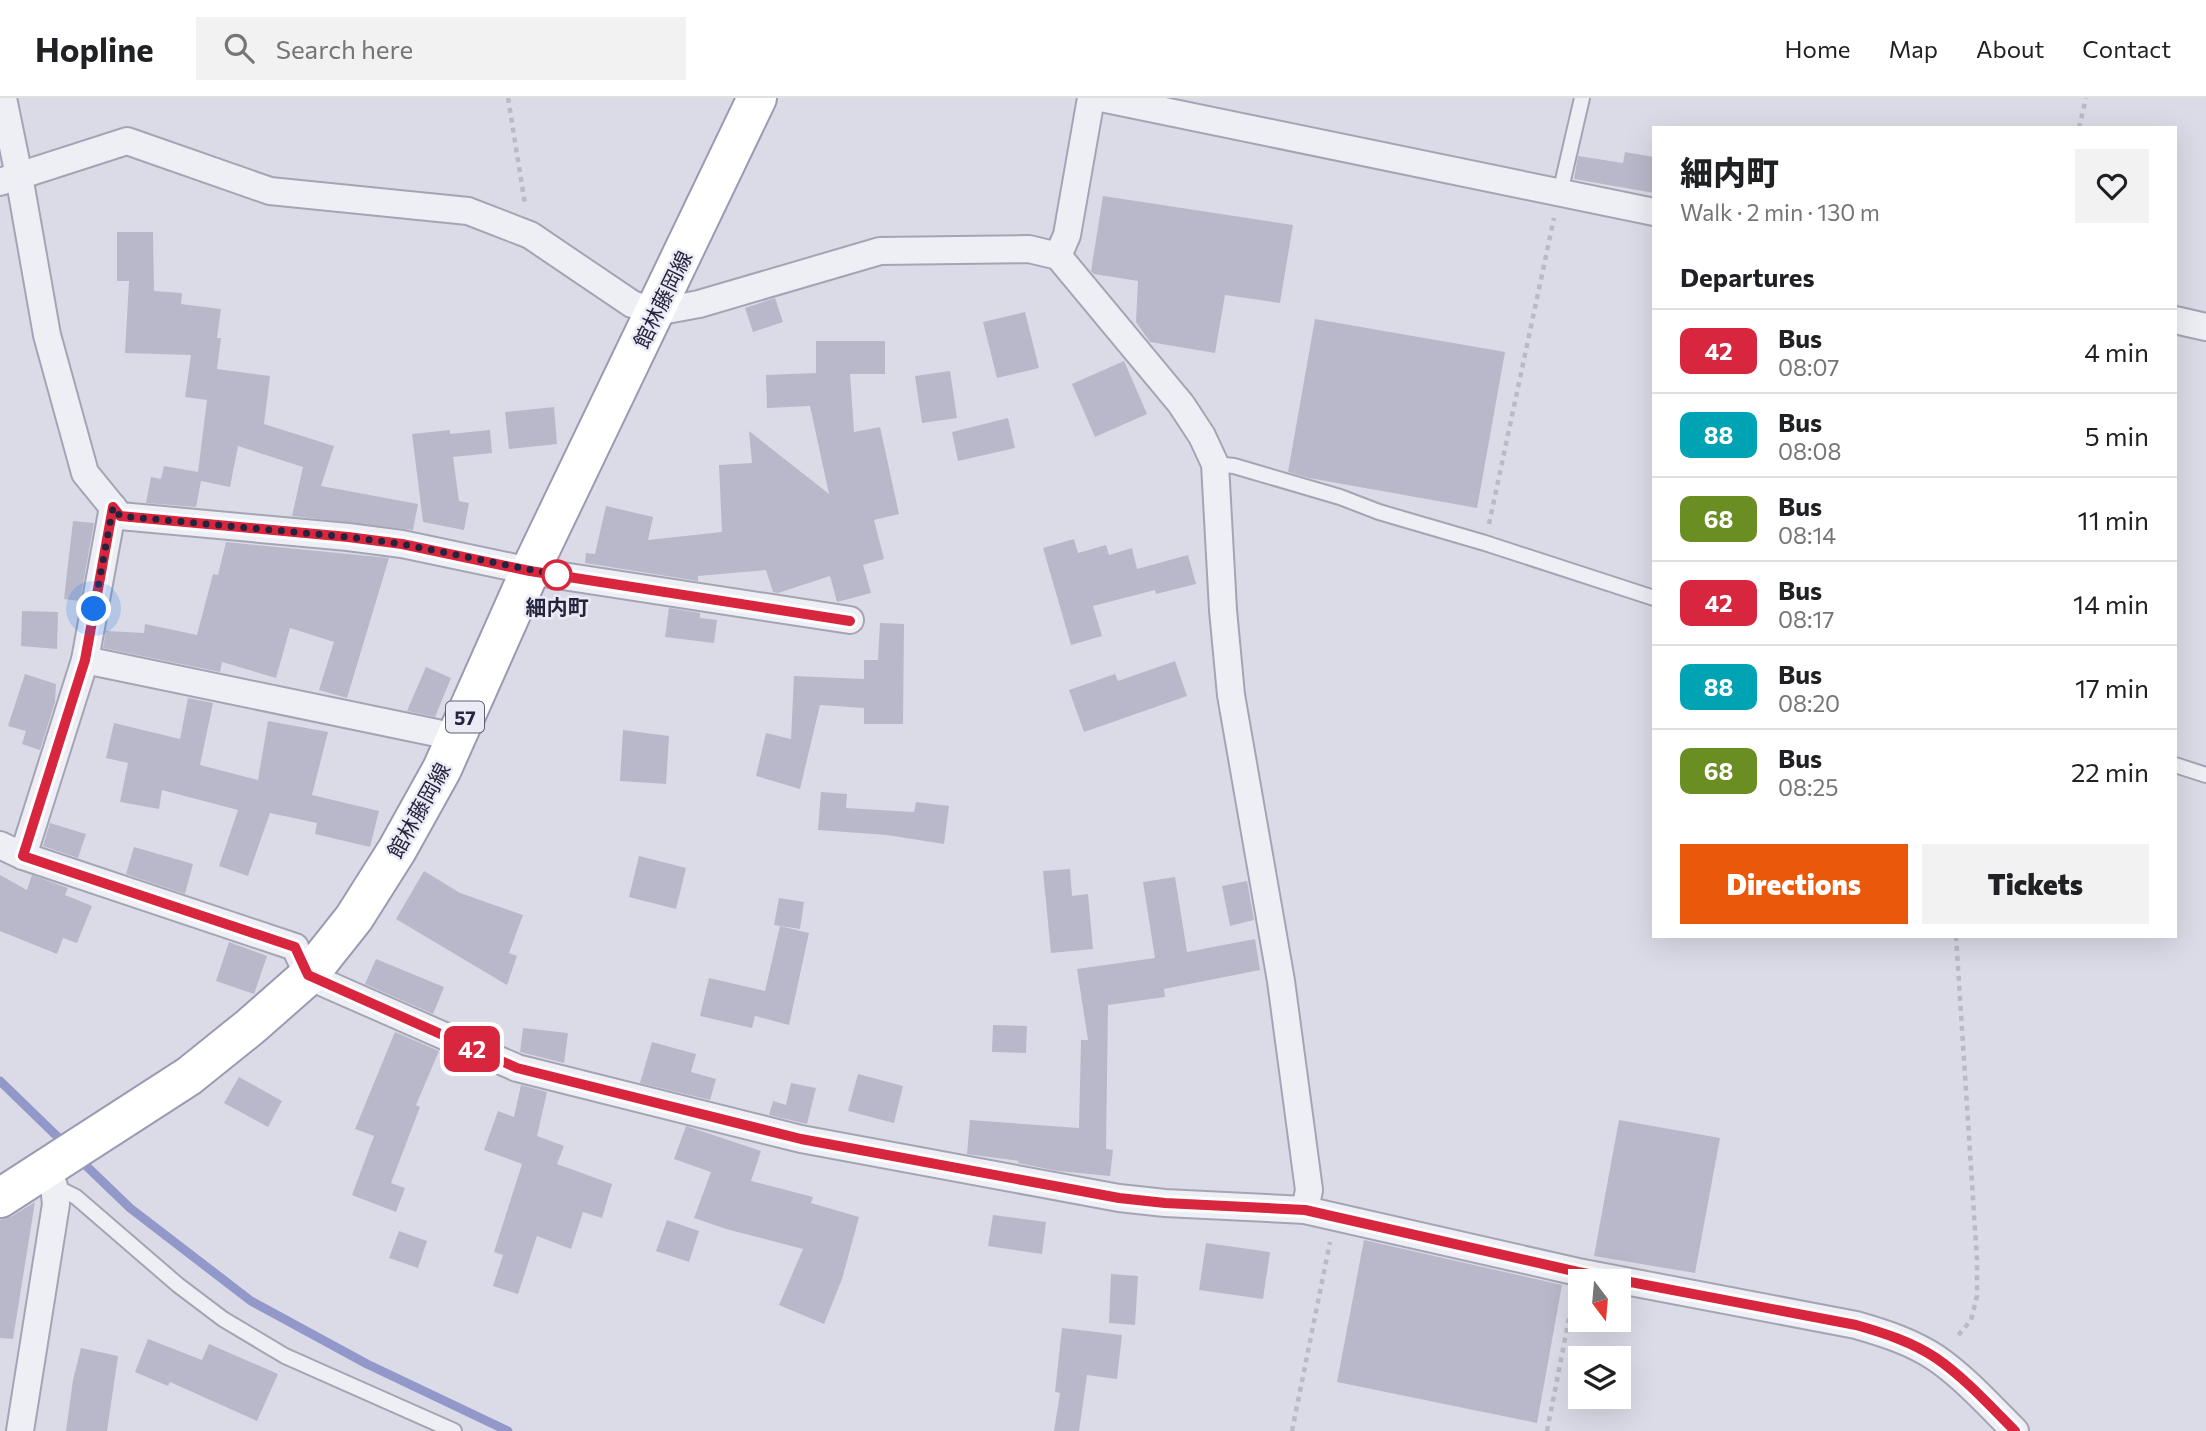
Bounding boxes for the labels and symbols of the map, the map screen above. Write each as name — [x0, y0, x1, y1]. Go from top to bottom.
street label: 館林藤岡線 — [628, 246, 696, 352]
marker: 細内町 — [542, 560, 572, 590]
your location — [76, 591, 111, 626]
place label: 細内町 — [526, 594, 589, 619]
road number: 57 — [446, 702, 484, 732]
street label: 館林藤岡線 — [382, 758, 454, 862]
line badge: 42 — [440, 1026, 504, 1072]
north arrow — [1568, 1269, 1631, 1332]

